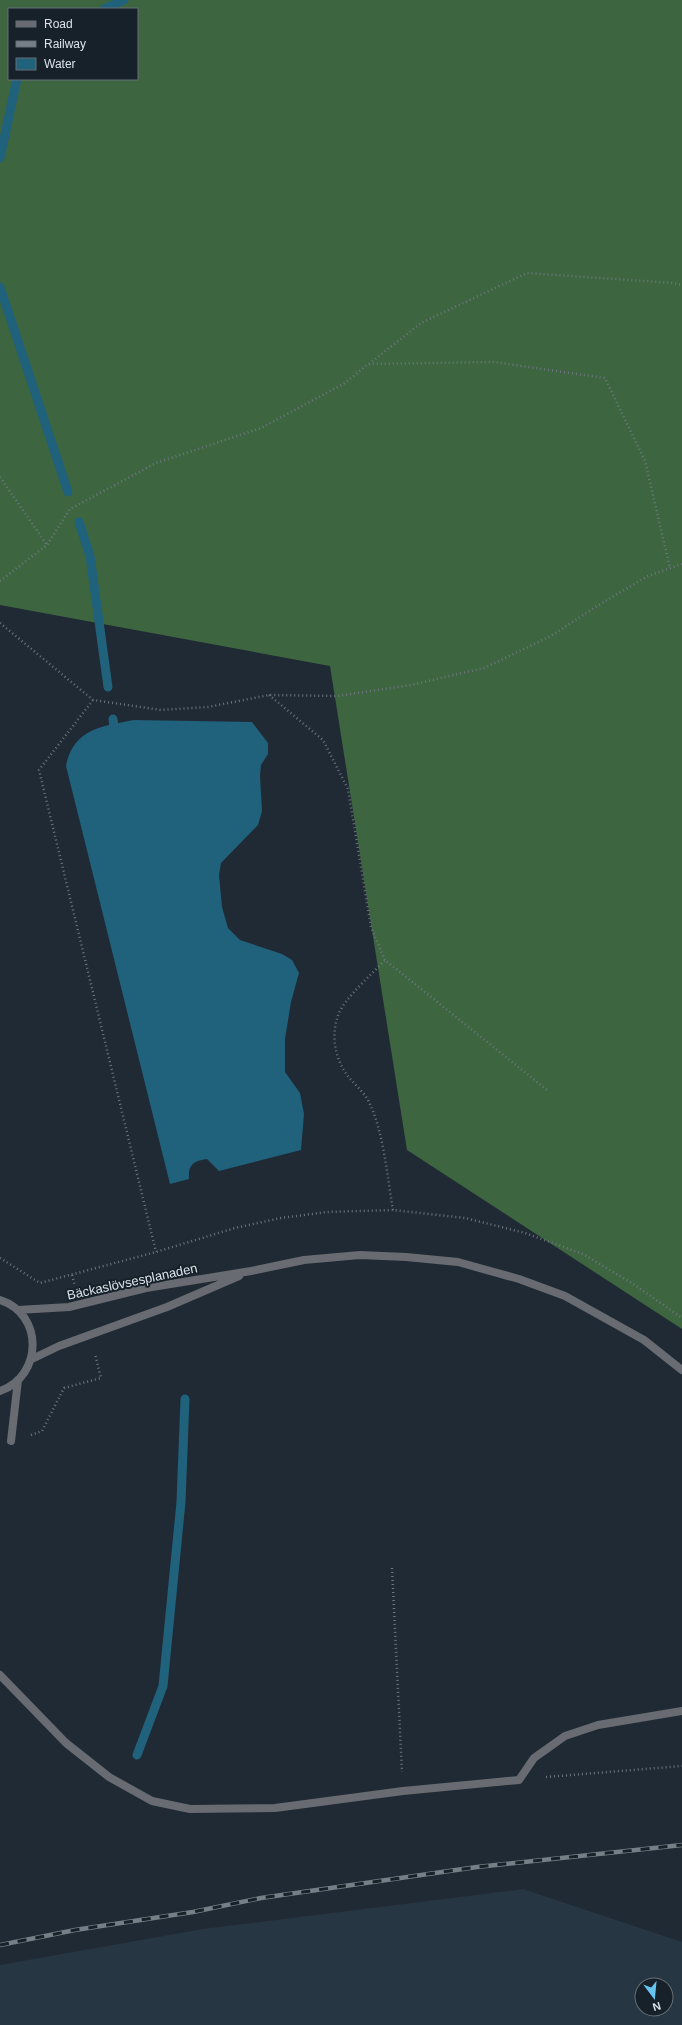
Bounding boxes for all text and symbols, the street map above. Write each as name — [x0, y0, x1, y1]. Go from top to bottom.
legend — [8, 8, 138, 80]
text: Road — [44, 17, 73, 31]
text: Railway — [44, 37, 86, 51]
text: Water — [44, 57, 76, 71]
street label: Bäckaslövsesplanaden — [66, 1260, 199, 1303]
north arrow — [634, 1977, 674, 2017]
text: N — [651, 2000, 662, 2013]

